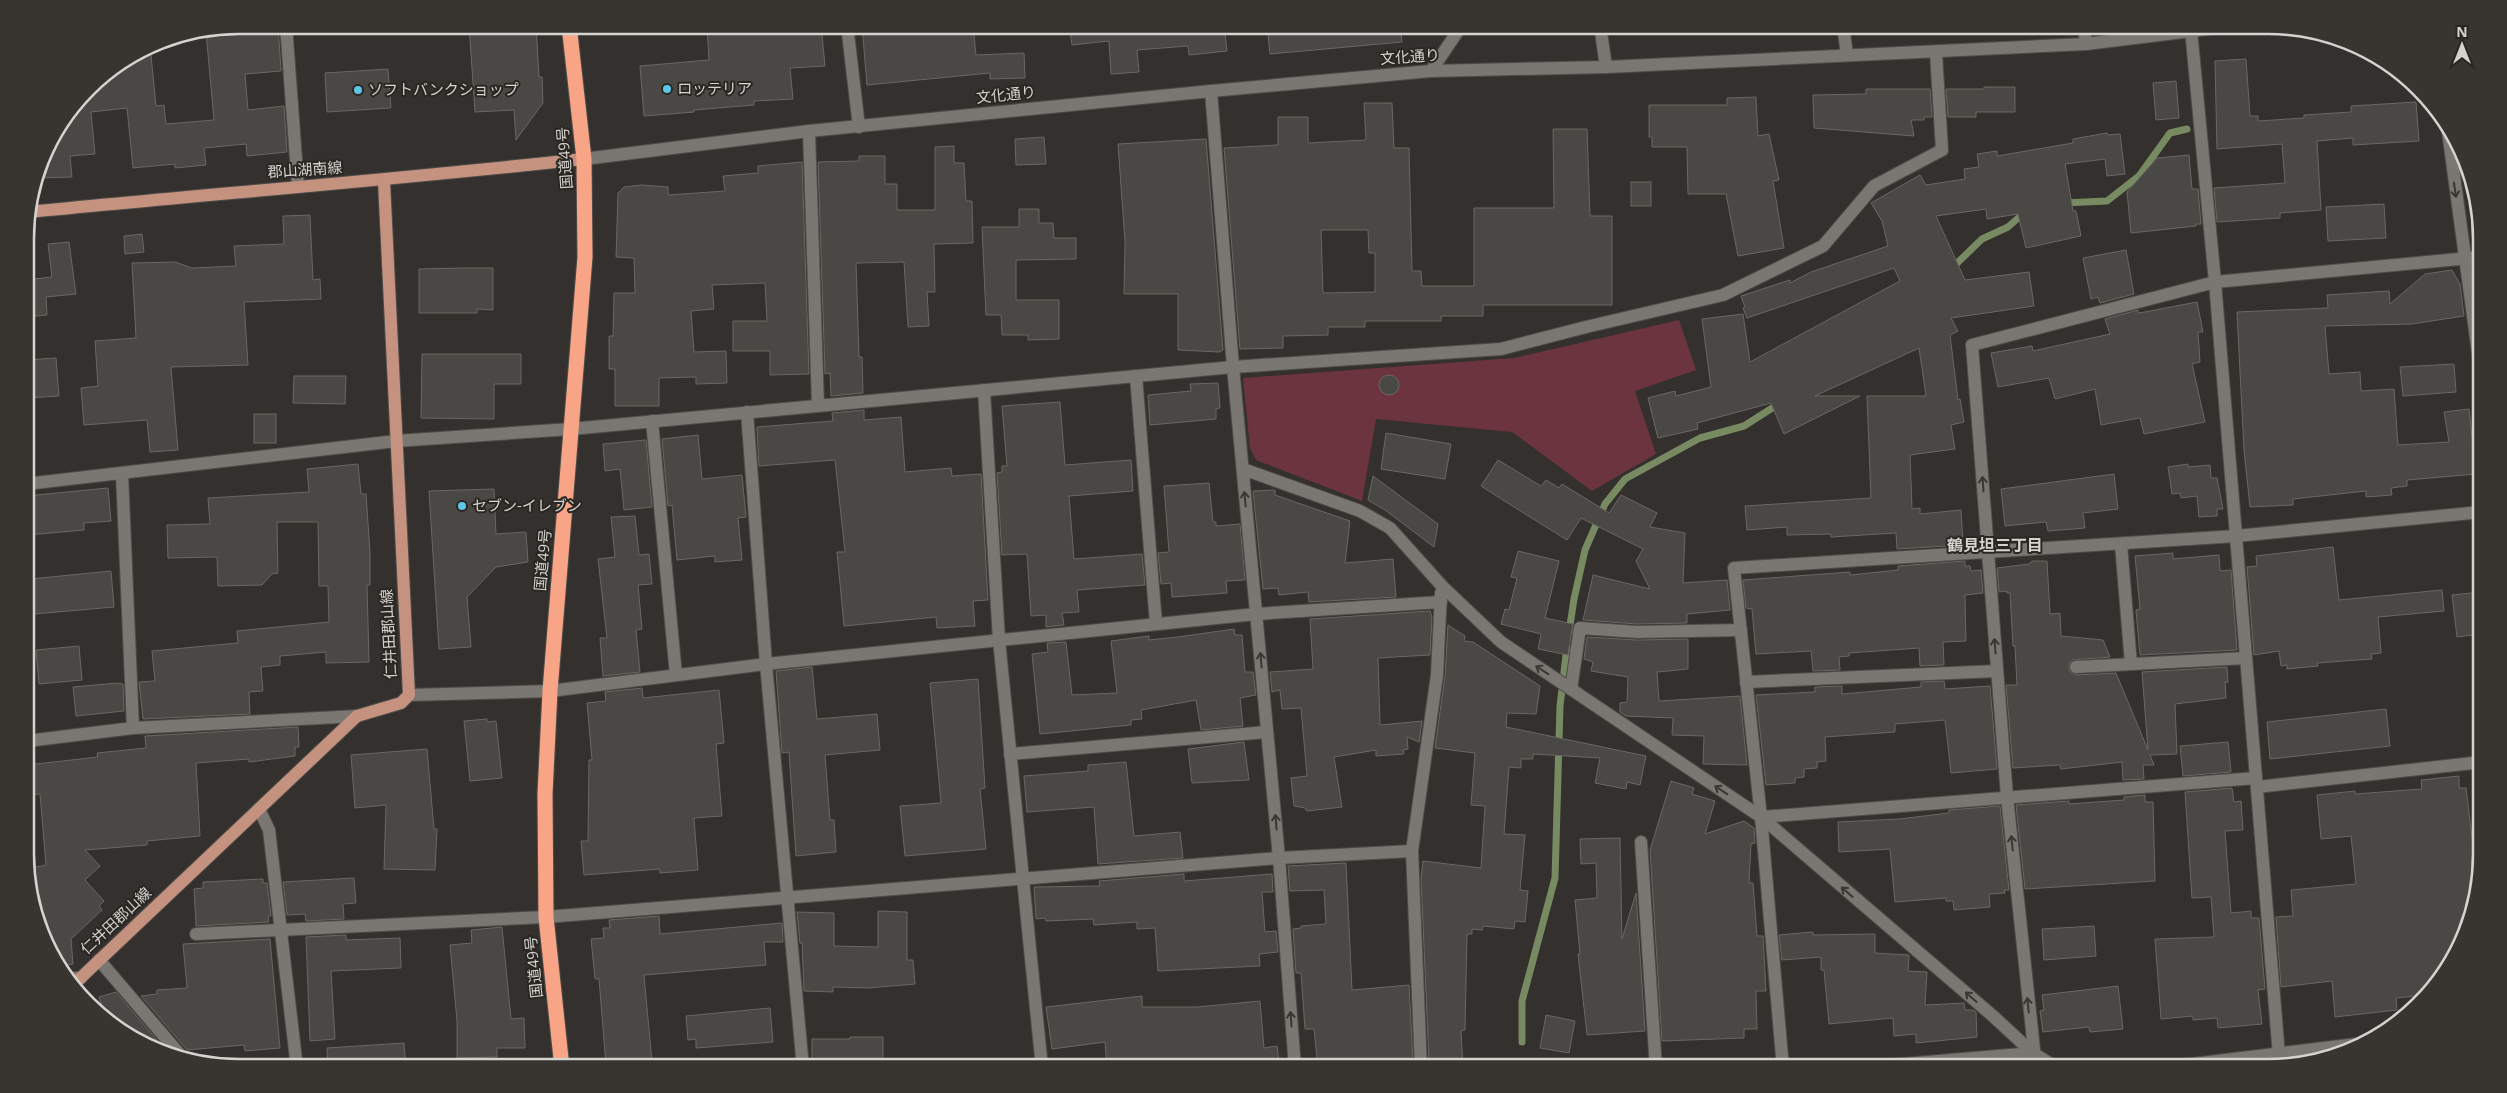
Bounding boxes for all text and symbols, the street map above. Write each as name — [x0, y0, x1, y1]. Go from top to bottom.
north arrow — [2437, 20, 2487, 70]
text: N — [2456, 22, 2468, 41]
street label: 文化通り — [1379, 44, 1441, 68]
place label: ロッテリア — [677, 78, 752, 98]
place label: ソフトバンクショップ — [368, 79, 519, 99]
street label: 文化通り — [975, 81, 1037, 107]
marker: ロッテリア — [661, 83, 673, 95]
marker: ソフトバンクショップ — [352, 84, 364, 96]
street label: 国道49号 — [552, 126, 576, 190]
street label: 郡山湖南線 — [267, 156, 343, 182]
one-way arrow — [2451, 181, 2461, 197]
one-way arrow — [1978, 477, 1988, 493]
one-way arrow — [1241, 491, 1250, 507]
place label: セブン-イレブン — [472, 495, 582, 515]
marker: セブン-イレブン — [456, 500, 468, 512]
street label: 国道49号 — [529, 528, 555, 592]
district label: 鶴見坦三丁目 — [1947, 534, 2043, 556]
street label: 仁井田郡山線 — [376, 589, 400, 680]
one-way arrow — [1991, 639, 2000, 655]
one-way arrow — [1256, 653, 1265, 669]
one-way arrow — [1536, 665, 1550, 675]
one-way arrow — [1714, 785, 1728, 795]
one-way arrow — [1271, 815, 1281, 831]
one-way arrow — [2007, 836, 2016, 852]
street label: 仁井田郡山線 — [76, 882, 155, 958]
one-way arrow — [1841, 886, 1854, 897]
street label: 国道49号 — [520, 935, 546, 999]
one-way arrow — [1965, 992, 1978, 1003]
one-way arrow — [2023, 997, 2033, 1013]
one-way arrow — [1286, 1011, 1296, 1027]

